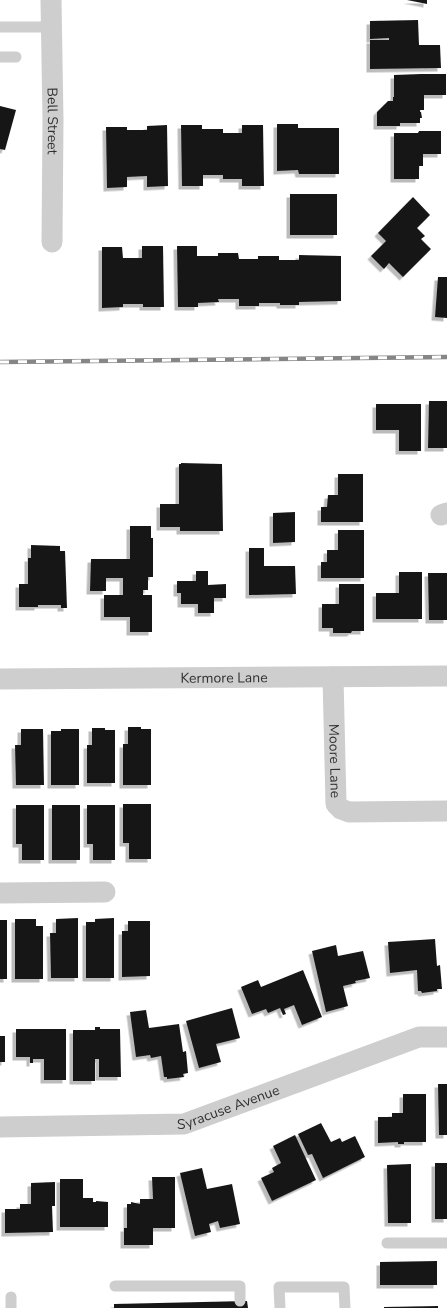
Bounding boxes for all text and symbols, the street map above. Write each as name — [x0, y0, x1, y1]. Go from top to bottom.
street label: Bell Street — [42, 87, 62, 155]
street label: Kermore Lane — [180, 668, 268, 688]
street label: Moore Lane — [324, 724, 345, 798]
street label: Syracuse Avenue — [177, 1081, 282, 1134]

